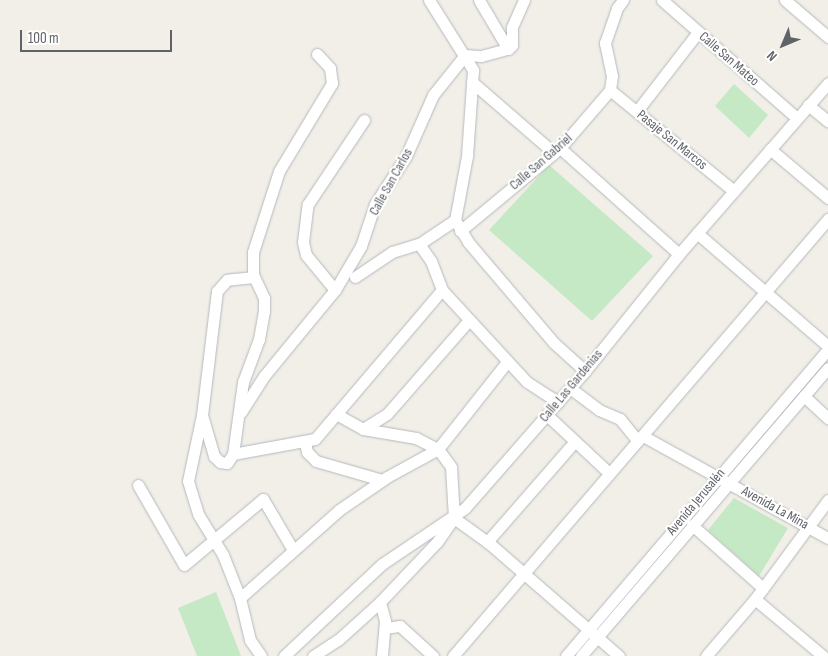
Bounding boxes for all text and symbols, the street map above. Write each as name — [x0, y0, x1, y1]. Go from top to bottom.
scale bar — [22, 20, 175, 52]
north arrow — [758, 20, 808, 70]
street label: Calle San Mateo — [696, 28, 762, 90]
text: 100 m — [28, 29, 59, 48]
text: N — [763, 47, 781, 65]
street label: Pasaje San Marcos — [634, 107, 710, 173]
street label: Calle San Gabriel — [506, 130, 576, 194]
street label: Calle San Carlos — [366, 146, 416, 218]
street label: Calle Las Gardenias — [536, 346, 606, 426]
street label: Avenida Jerusalén — [663, 465, 729, 539]
street label: Avenida La Mina — [739, 483, 811, 533]

